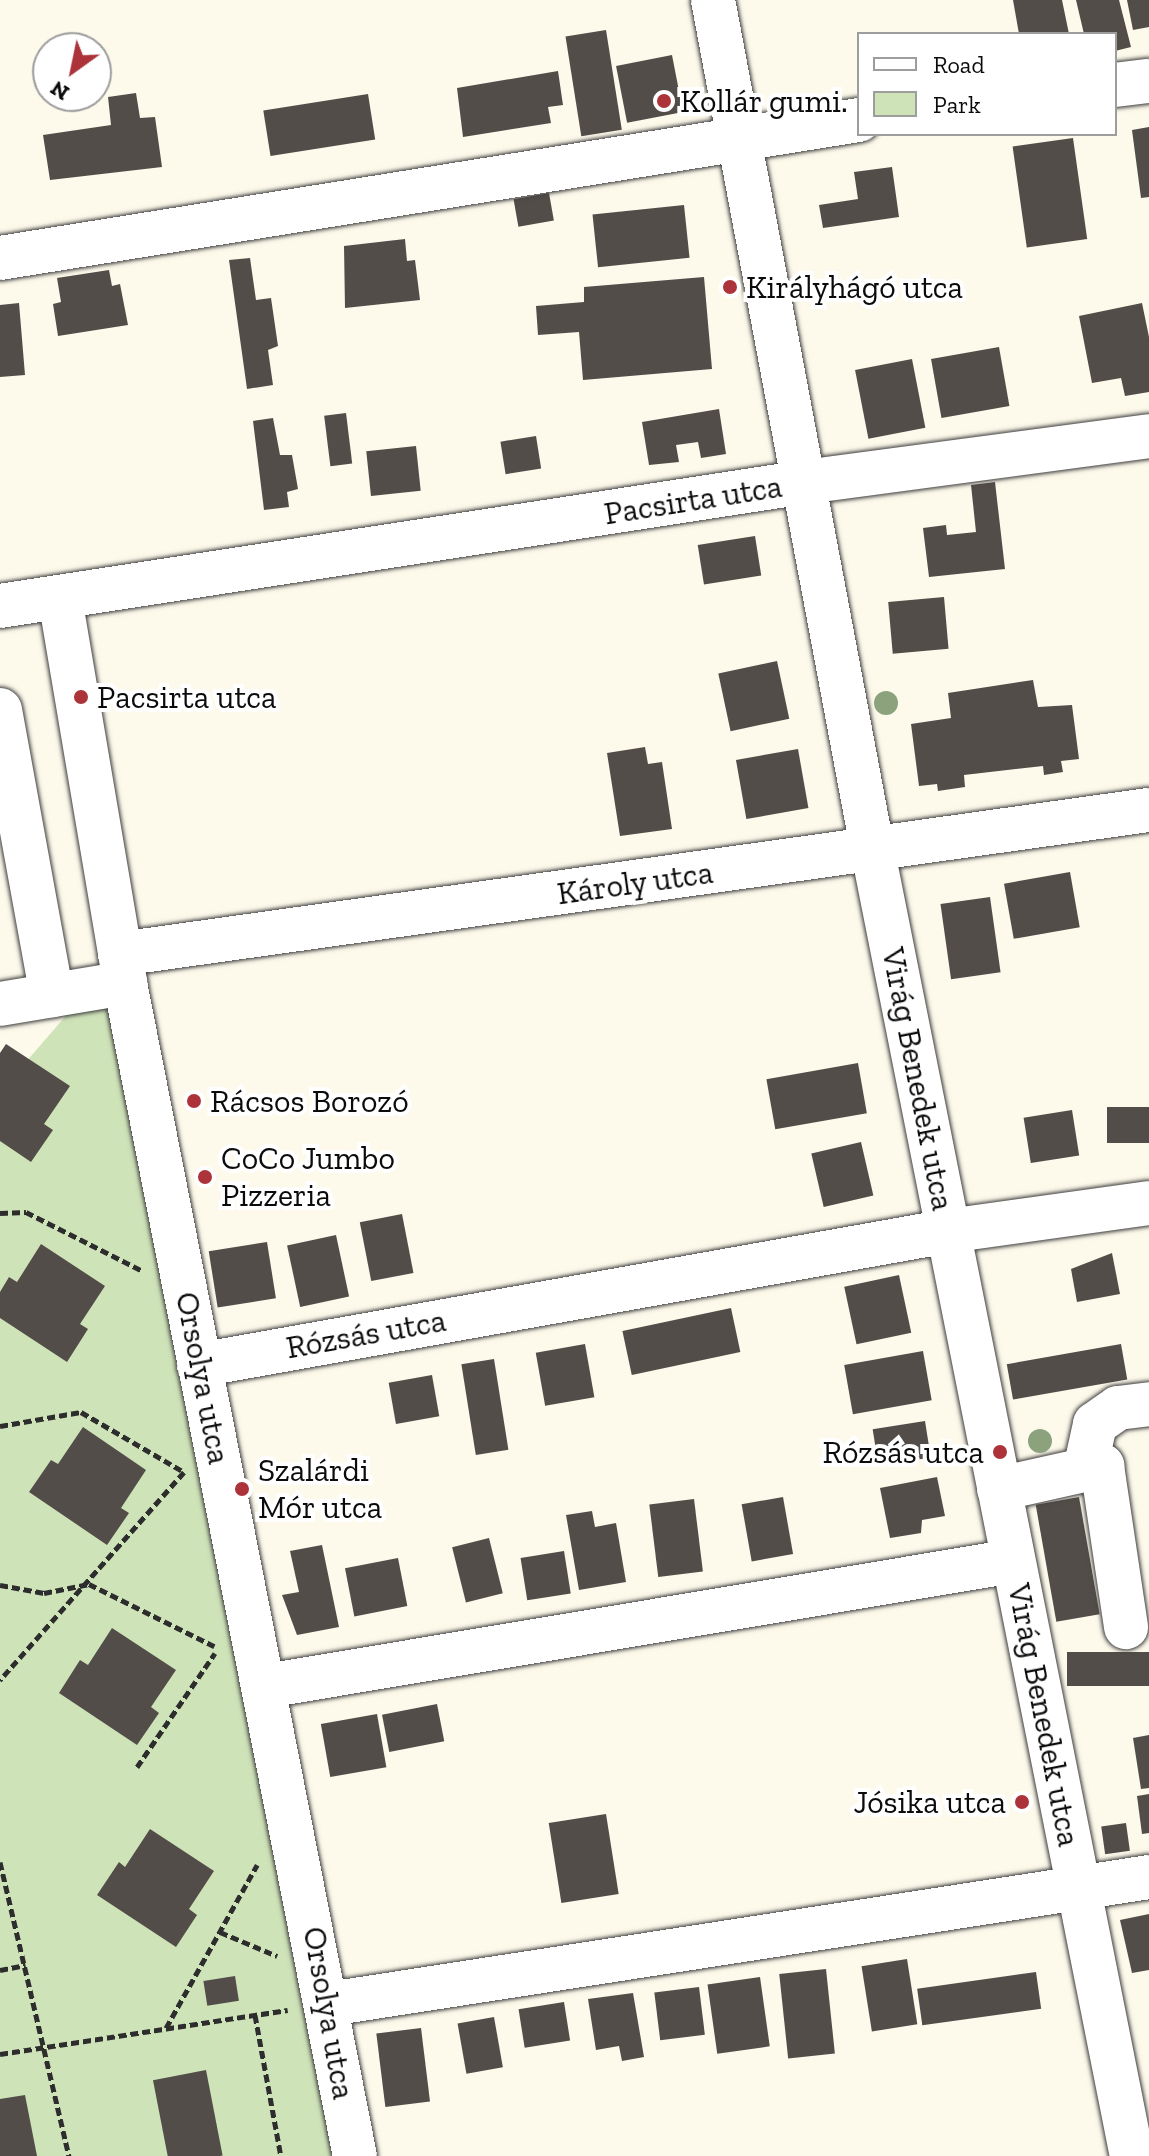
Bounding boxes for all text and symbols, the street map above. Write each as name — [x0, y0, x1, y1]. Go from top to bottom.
north arrow — [32, 32, 112, 112]
legend — [857, 32, 1117, 136]
text: Road — [933, 50, 985, 79]
text: N — [45, 75, 74, 107]
place label: Kollár gumi. — [680, 82, 848, 120]
text: Park — [933, 90, 981, 119]
marker: Kollár gumi. — [655, 92, 673, 110]
place label: Királyhágó utca — [746, 268, 963, 306]
marker: Királyhágó utca — [721, 278, 739, 296]
street label: Pacsirta utca — [601, 467, 785, 533]
place label: Pacsirta utca — [97, 678, 276, 716]
marker: Pacsirta utca — [72, 688, 90, 706]
street label: Károly utca — [554, 853, 716, 913]
street label: Virág Benedek utca — [874, 944, 962, 1214]
place label: Rácsos Borozó — [210, 1082, 409, 1120]
marker: Rácsos Borozó — [185, 1092, 203, 1110]
place label: CoCo Jumbo Pizzeria — [221, 1140, 395, 1215]
marker: CoCo Jumbo Pizzeria — [196, 1168, 214, 1186]
street label: Orsolya utca — [168, 1289, 238, 1467]
street label: Rózsás utca — [283, 1301, 449, 1367]
place label: Rózsás utca — [823, 1433, 984, 1471]
marker: Rózsás utca — [991, 1443, 1009, 1461]
place label: Szalárdi Mór utca — [258, 1452, 383, 1527]
marker: Szalárdi Mór utca — [233, 1480, 251, 1498]
street label: Virág Benedek utca — [1000, 1580, 1088, 1850]
place label: Jósika utca — [853, 1783, 1006, 1821]
marker: Jósika utca — [1013, 1793, 1031, 1811]
street label: Orsolya utca — [295, 1924, 363, 2102]

